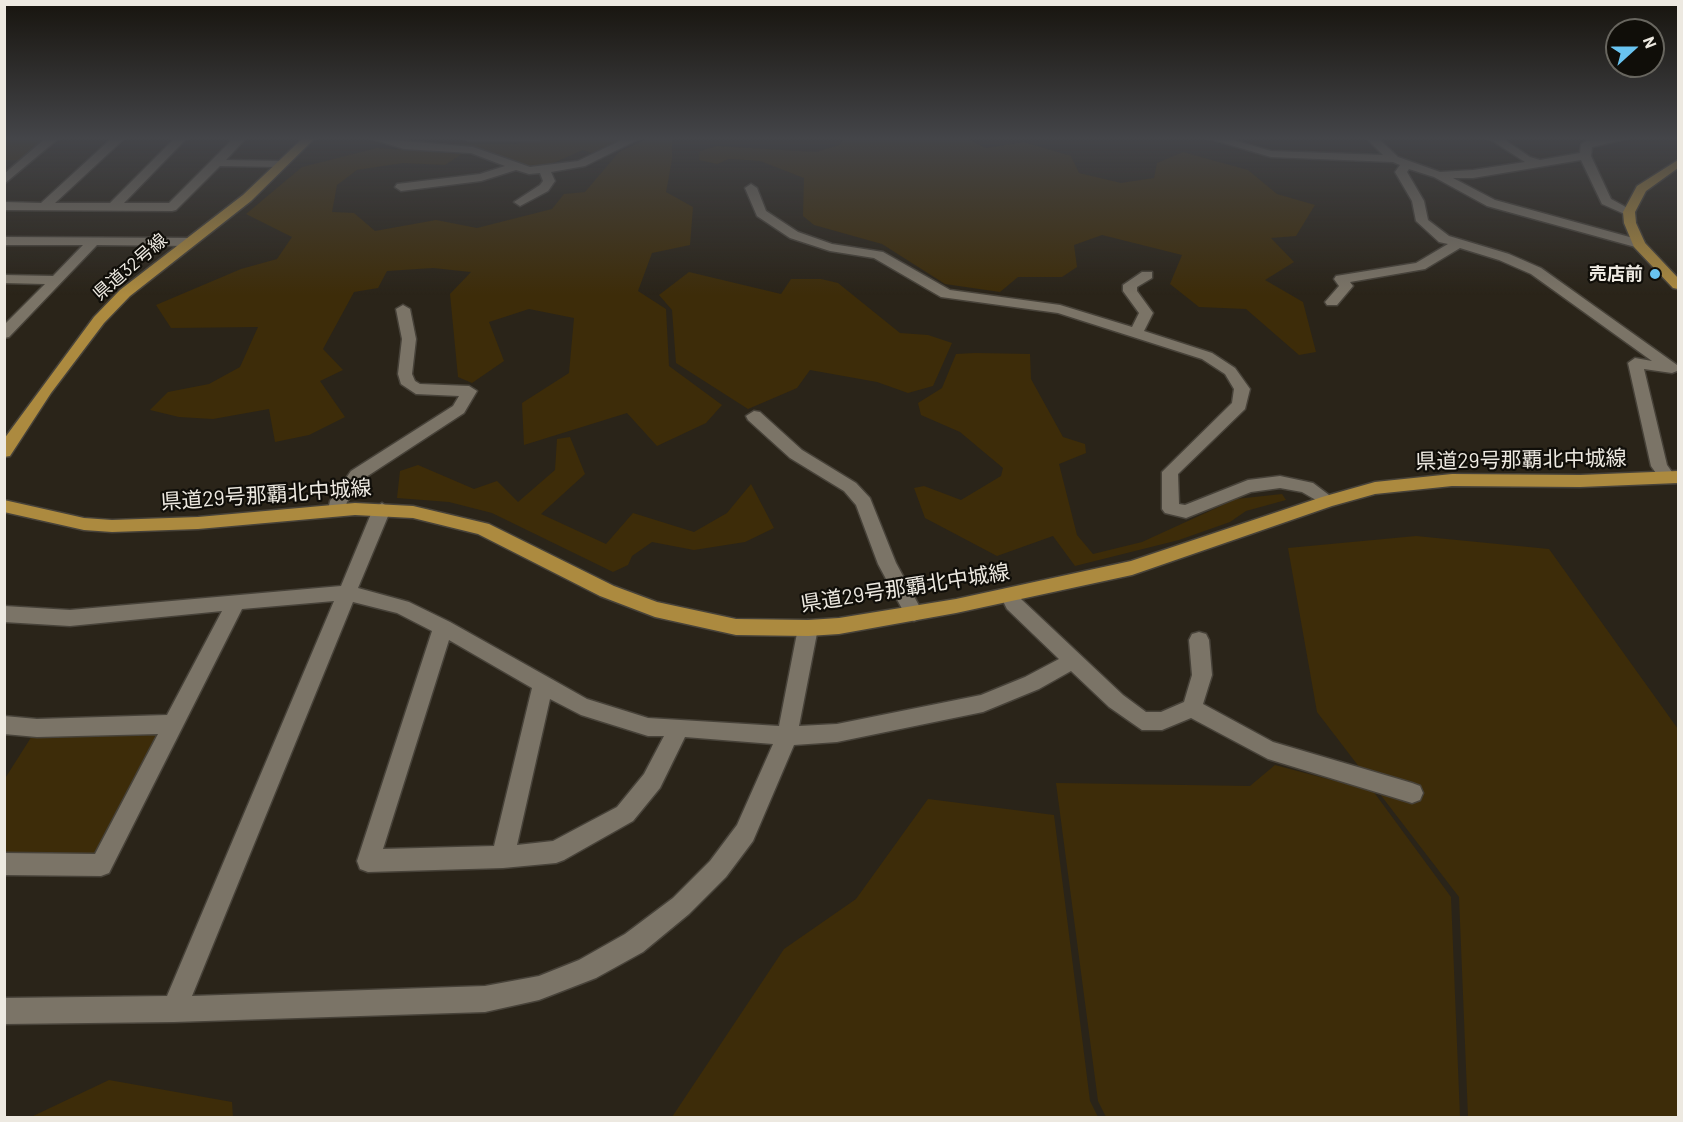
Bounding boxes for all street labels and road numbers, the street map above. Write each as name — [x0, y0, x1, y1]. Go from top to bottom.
street label: 県道32号線 — [89, 229, 171, 305]
street label: 県道29号那覇北中城線 — [1415, 446, 1627, 474]
street label: 県道29号那覇北中城線 — [160, 475, 372, 515]
street label: 県道29号那覇北中城線 — [799, 559, 1011, 617]

